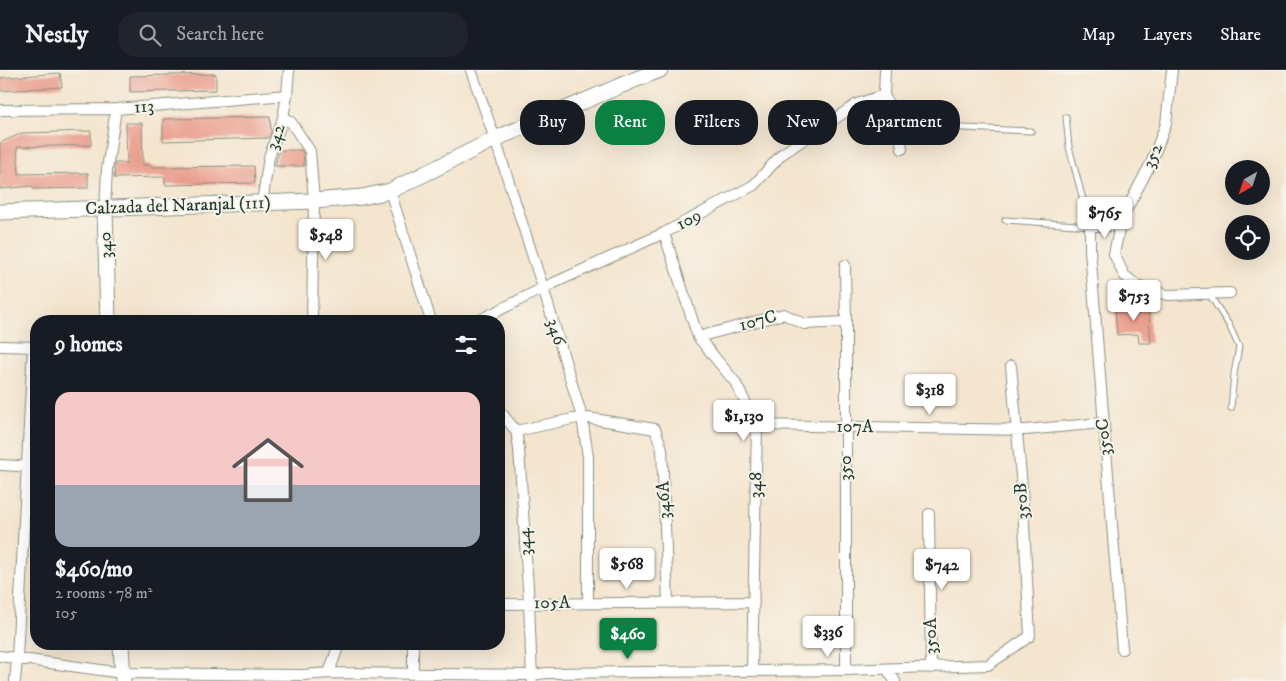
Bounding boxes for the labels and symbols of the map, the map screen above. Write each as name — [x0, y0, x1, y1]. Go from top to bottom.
street label: 113 — [133, 95, 155, 119]
street label: 342 — [261, 121, 291, 153]
street label: 352 — [1138, 140, 1168, 172]
north arrow — [1225, 160, 1270, 205]
street label: Calzada del Naranjal (111) — [85, 192, 271, 220]
pin: $765 — [1075, 196, 1135, 239]
street label: 109 — [673, 204, 705, 236]
pin: $548 — [296, 218, 356, 261]
street label: 340 — [95, 231, 117, 259]
pin: $753 — [1104, 280, 1164, 322]
street label: 107C — [737, 305, 779, 337]
street label: 346 — [542, 316, 571, 348]
pin: $318 — [900, 374, 960, 416]
pin: $1,130 — [703, 400, 785, 442]
street label: 107A — [836, 416, 874, 438]
street label: 350C — [1091, 417, 1117, 457]
street label: 350 — [835, 455, 857, 481]
street label: 348 — [745, 472, 767, 498]
street label: 346A — [652, 480, 676, 519]
street label: 350B — [1010, 482, 1034, 520]
street label: 344 — [513, 527, 537, 556]
pin: $568 — [597, 548, 657, 590]
pin: $742 — [912, 548, 972, 591]
street label: 105A — [533, 592, 571, 614]
pin: $336 — [798, 616, 858, 658]
street label: 350A — [920, 617, 942, 655]
pin: $460 — [598, 618, 658, 660]

